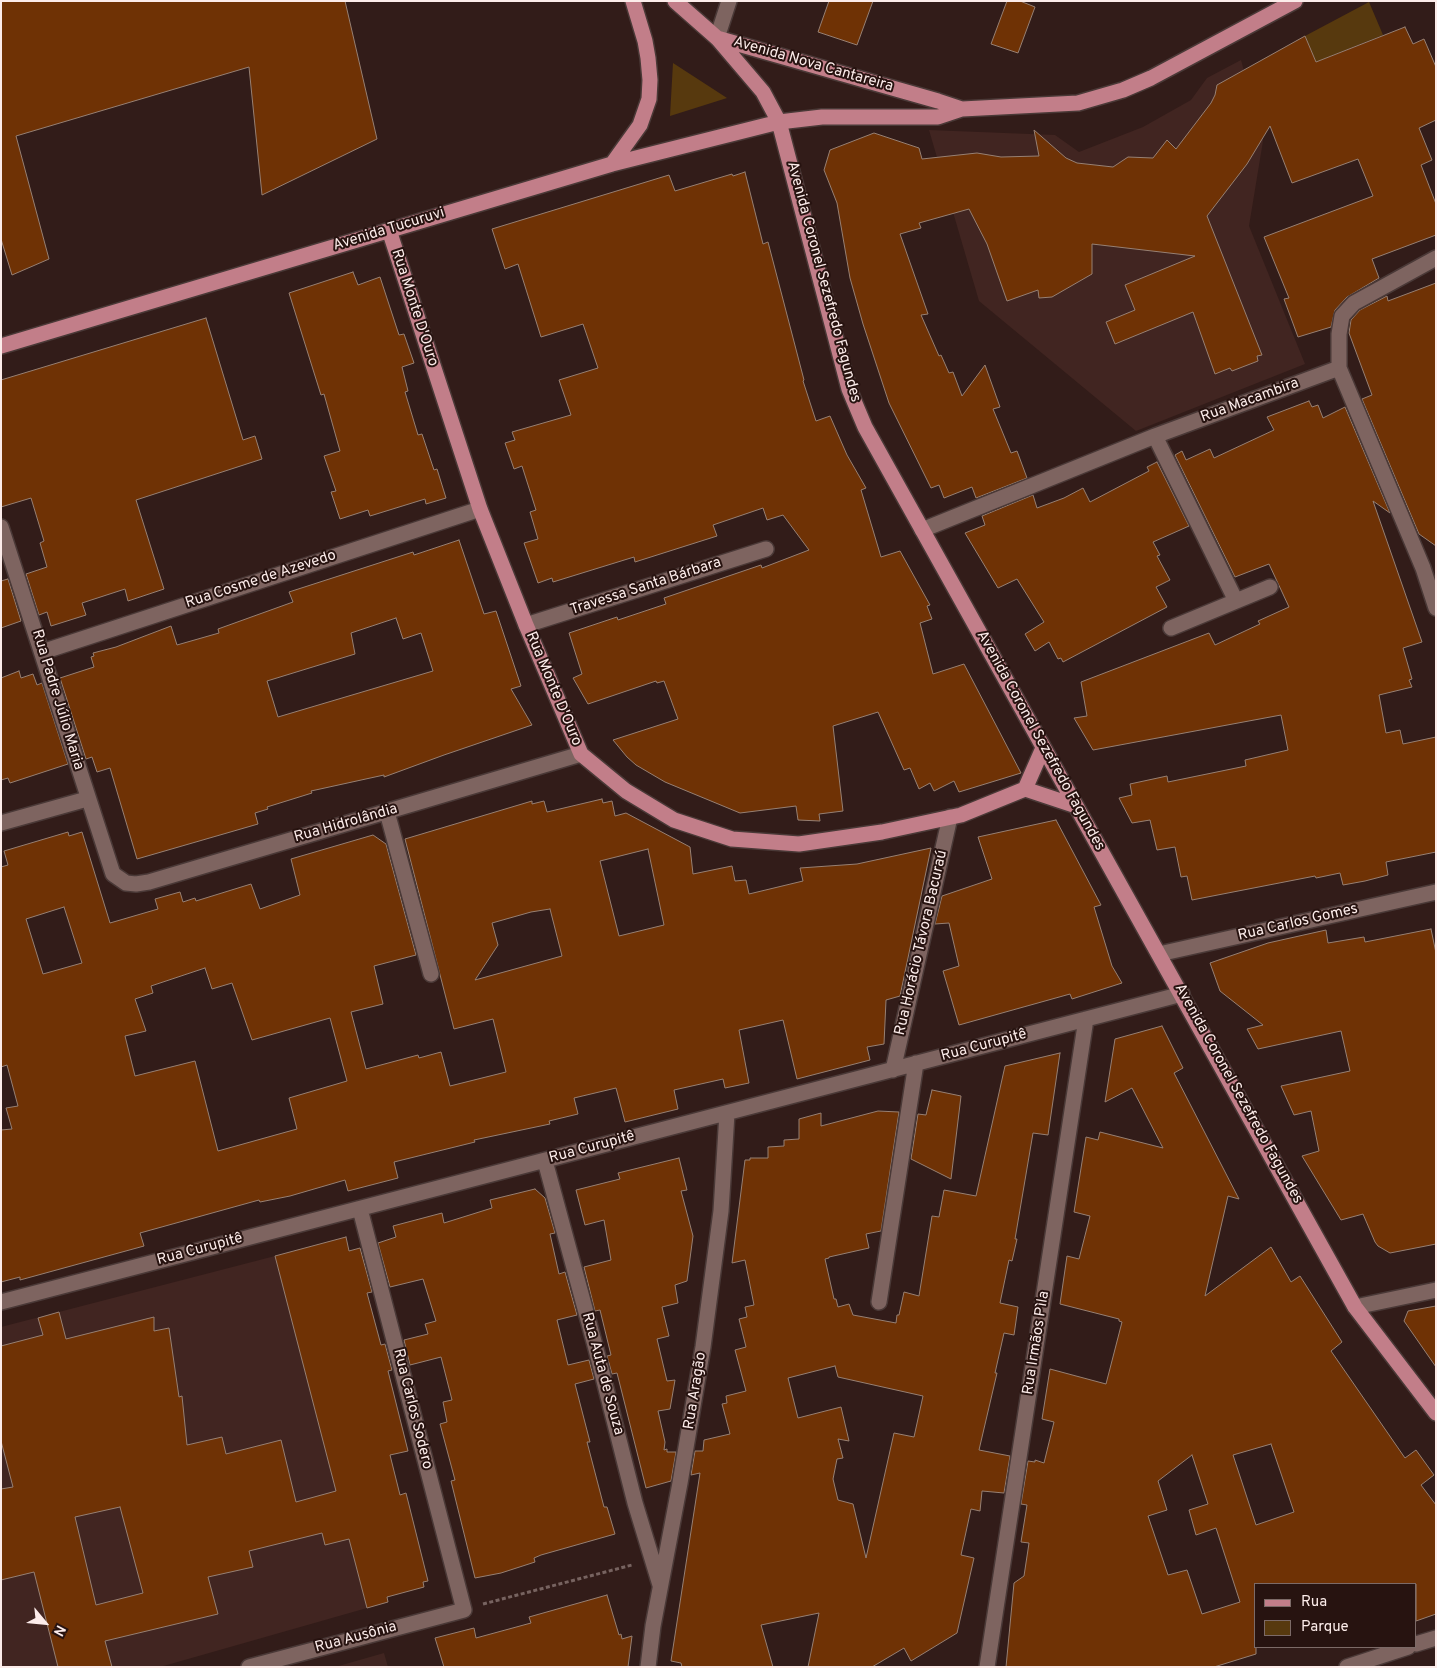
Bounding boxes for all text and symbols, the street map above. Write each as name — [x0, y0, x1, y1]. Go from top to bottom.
street label: Avenida Nova Cantareira — [731, 34, 895, 96]
street label: Avenida Coronel Sezefredo Fagundes — [782, 160, 864, 404]
street label: Avenida Tucuruvi — [331, 205, 447, 255]
street label: Rua Monte D'Ouro — [387, 247, 441, 369]
street label: Rua Macambira — [1198, 375, 1302, 427]
street label: Rua Cosme de Azevedo — [183, 547, 339, 613]
street label: Travessa Santa Bárbara — [568, 554, 724, 620]
street label: Rua Padre Júlio Maria — [27, 628, 87, 772]
street label: Avenida Coronel Sezefredo Fagundes — [972, 628, 1108, 854]
street label: Rua Monte D'Ouro — [521, 629, 585, 749]
street label: Rua Hidrolândia — [292, 801, 400, 847]
street label: Rua Horácio Távora Bacuraú — [892, 849, 952, 1037]
street label: Rua Carlos Gomes — [1236, 900, 1360, 946]
street label: Avenida Coronel Sezefredo Fagundes — [1170, 981, 1306, 1207]
street label: Rua Curupitê — [939, 1026, 1029, 1066]
street label: Rua Curupitê — [547, 1128, 637, 1168]
street label: Rua Curupitê — [155, 1230, 245, 1270]
street label: Rua Irmãos Pìla — [1020, 1290, 1054, 1396]
street label: Rua Auta de Souza — [577, 1311, 627, 1437]
street label: Rua Carlos Sodero — [388, 1347, 436, 1471]
street label: Rua Aragão — [681, 1351, 711, 1431]
legend — [1254, 1583, 1417, 1648]
text: Rua — [1301, 1593, 1327, 1612]
north arrow — [20, 1598, 70, 1648]
street label: Rua Ausônia — [313, 1618, 399, 1658]
text: Parque — [1301, 1618, 1349, 1637]
text: N — [49, 1622, 69, 1639]

